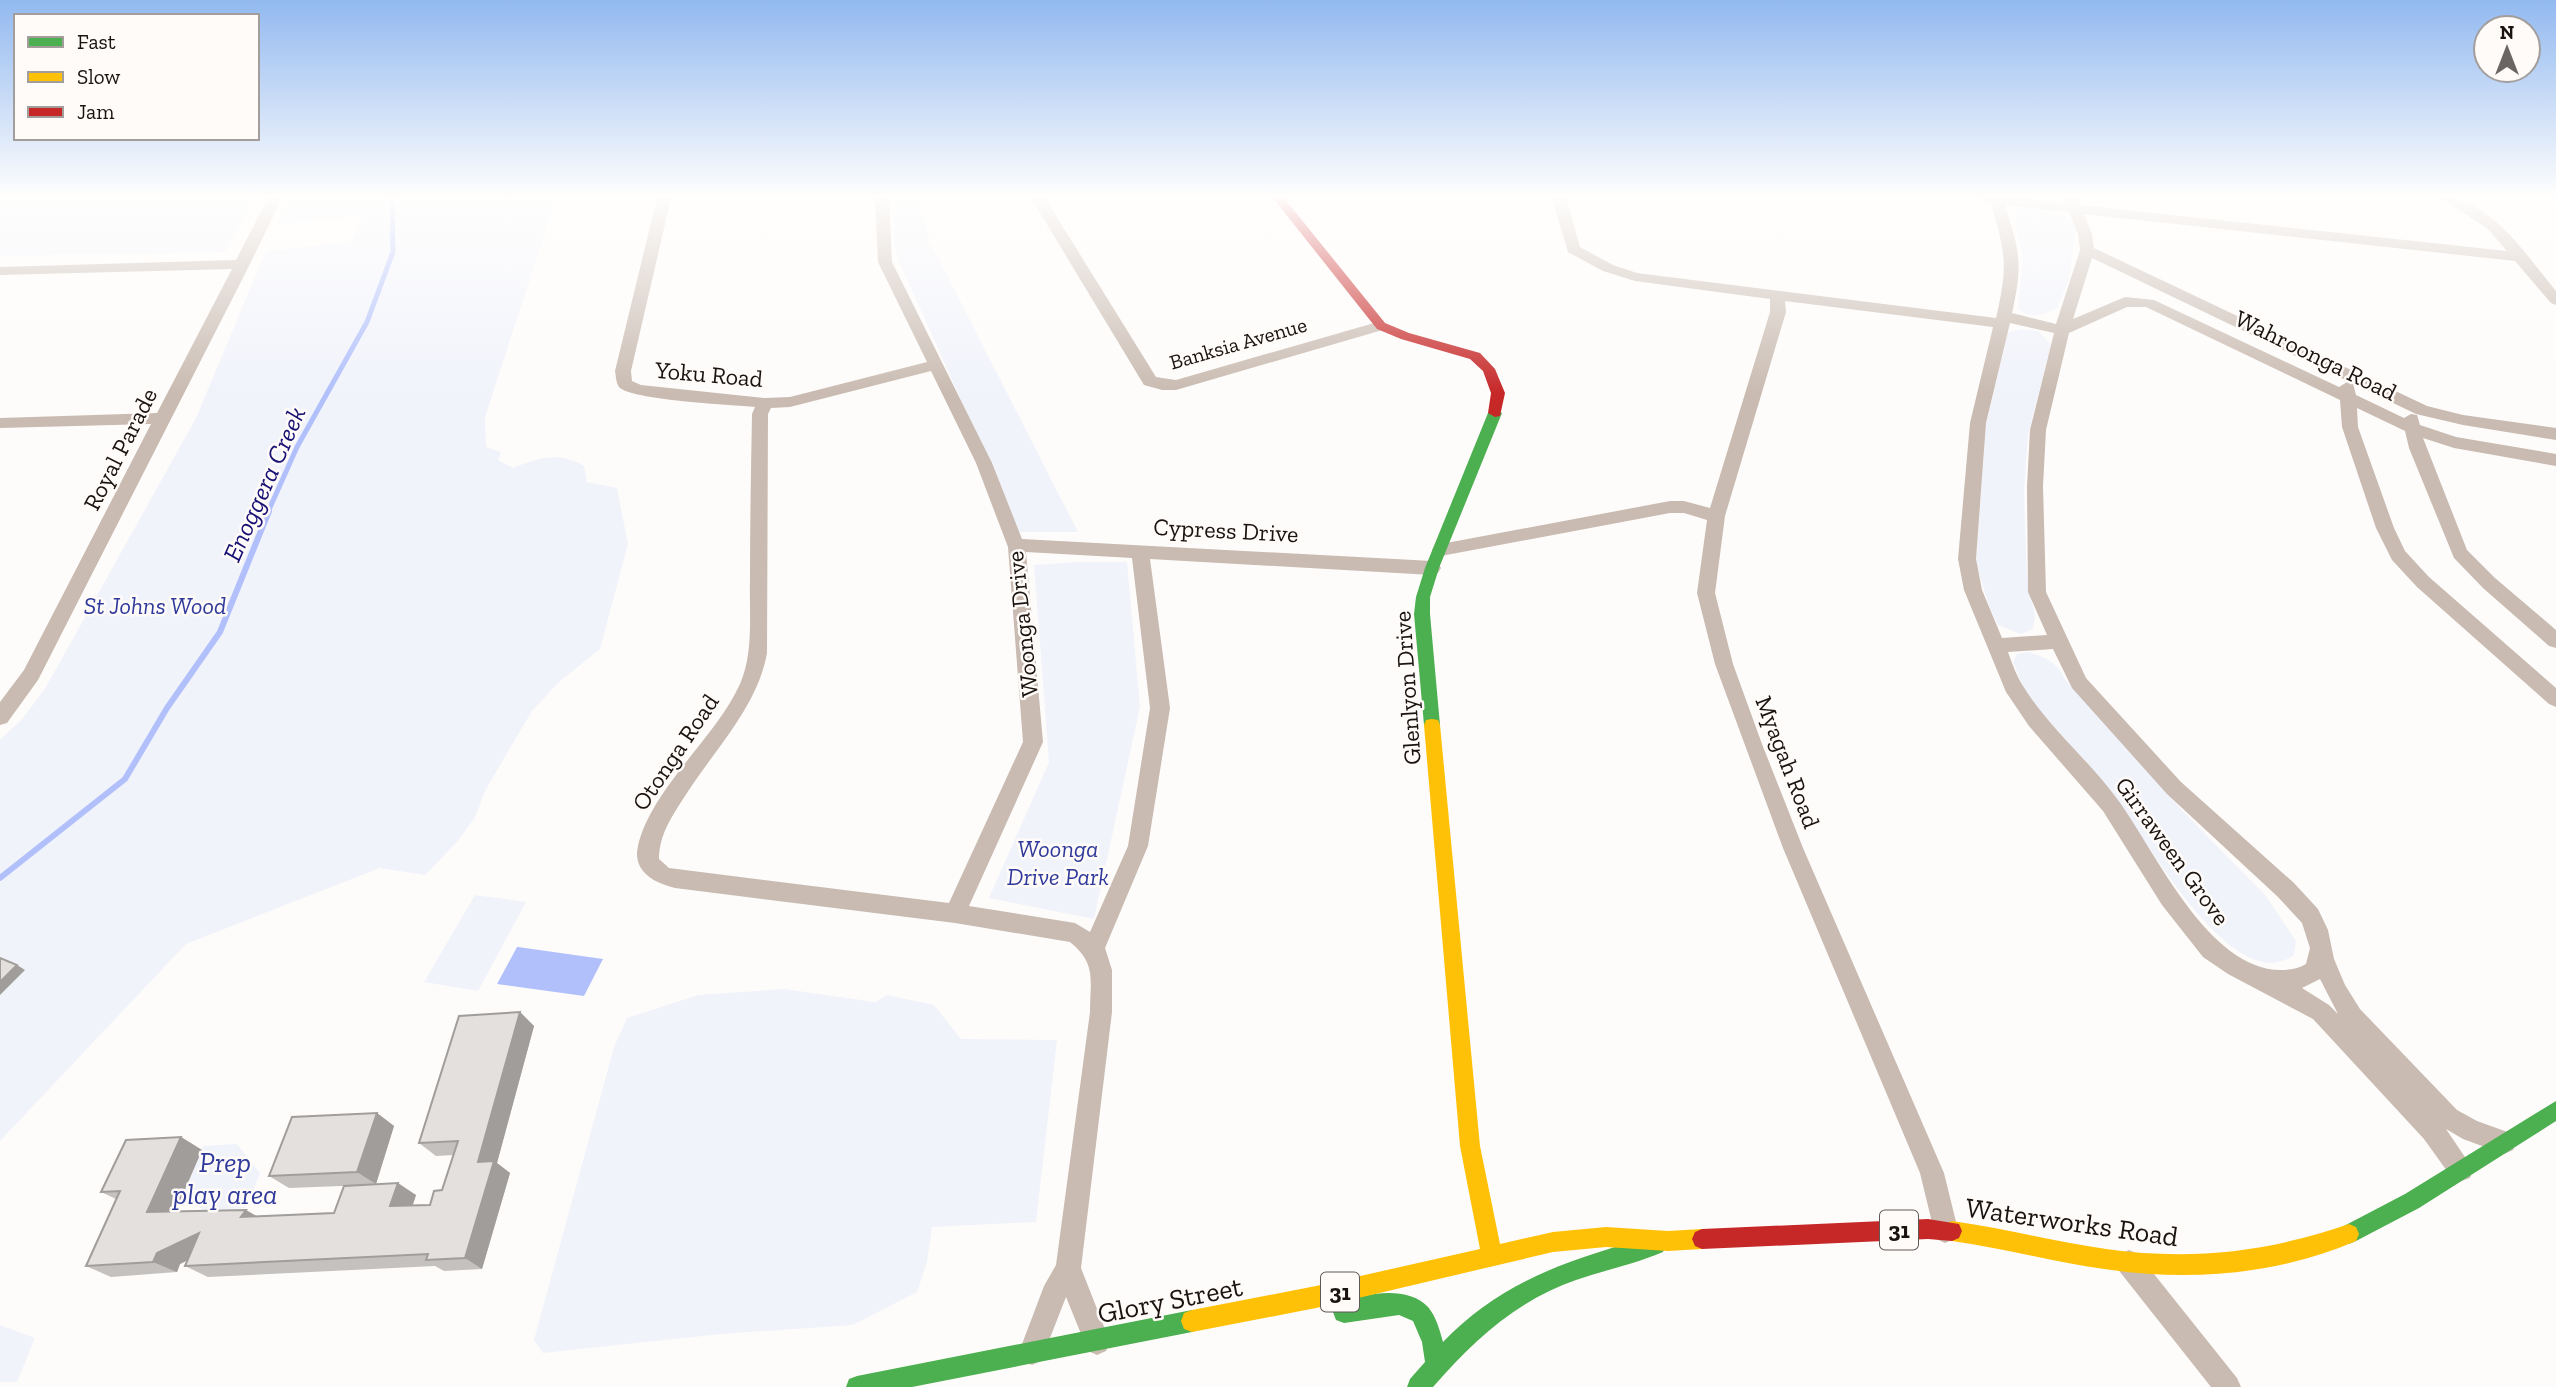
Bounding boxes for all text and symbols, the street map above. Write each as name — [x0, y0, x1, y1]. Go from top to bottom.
legend — [14, 14, 259, 140]
north arrow — [2472, 14, 2542, 84]
text: N — [2500, 21, 2514, 44]
text: Fast — [77, 29, 116, 54]
text: Slow — [77, 64, 120, 89]
text: Jam — [77, 99, 114, 124]
street label: Wahroonga Road — [2230, 303, 2402, 407]
street label: Banksia Avenue — [1166, 311, 1310, 375]
street label: Yoku Road — [653, 355, 764, 393]
street label: Royal Parade — [77, 383, 163, 515]
water label: Enoggera Creek — [216, 402, 312, 566]
street label: Cypress Drive — [1153, 512, 1299, 548]
street label: Woonga Drive — [1000, 550, 1044, 698]
park label: St Johns Wood — [84, 591, 226, 620]
street label: Glenlyon Drive — [1387, 610, 1427, 766]
street label: Otonga Road — [625, 688, 725, 816]
street label: Myagah Road — [1750, 692, 1826, 832]
street label: Girraween Grove — [2109, 771, 2237, 931]
park label: Woonga Drive Park — [1007, 834, 1109, 891]
park label: Prep play area — [172, 1146, 277, 1211]
street label: Waterworks Road — [1964, 1191, 2180, 1253]
road number: 31 — [1880, 1210, 1918, 1250]
street label: Glory Street — [1095, 1270, 1246, 1330]
road number: 31 — [1321, 1273, 1359, 1312]

